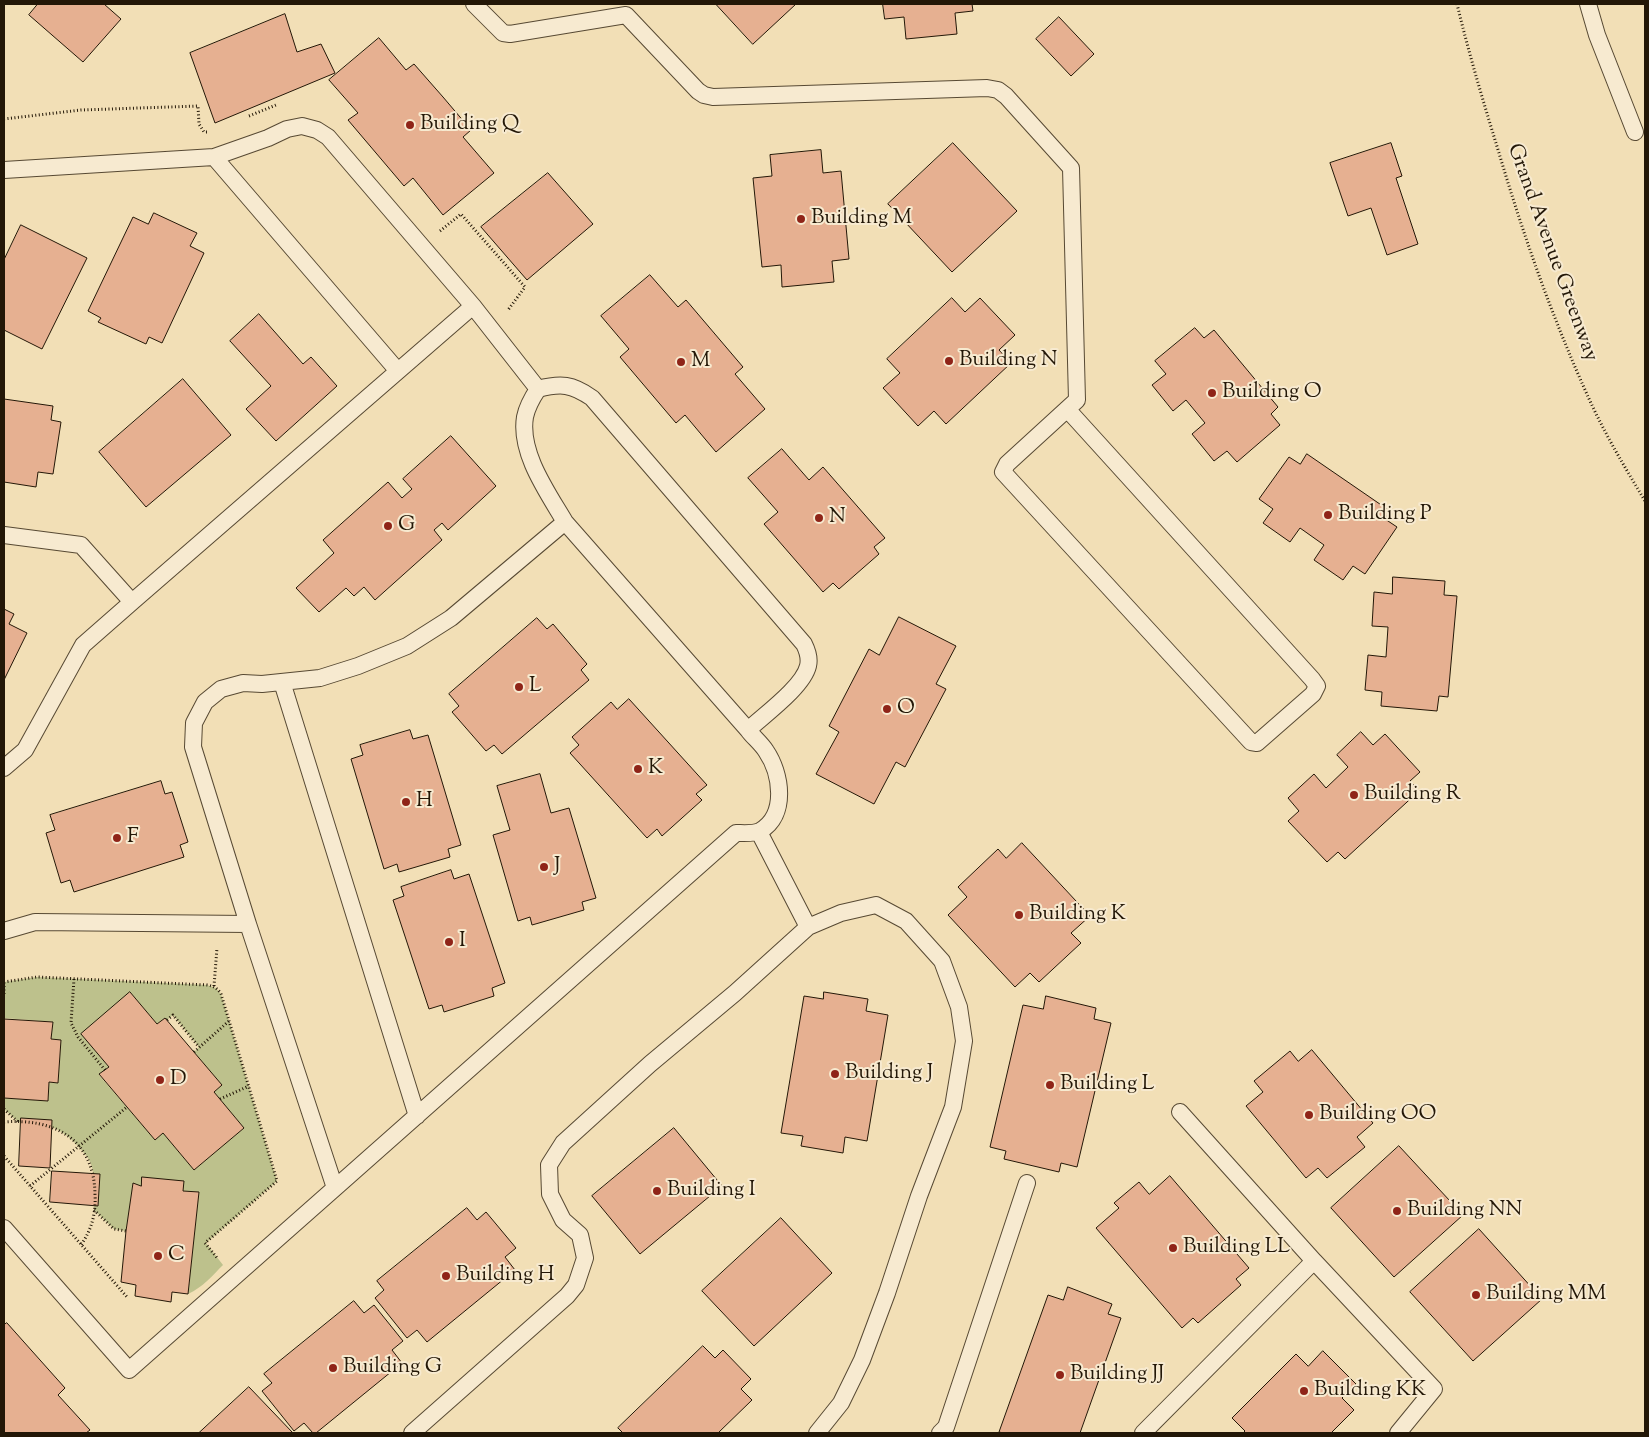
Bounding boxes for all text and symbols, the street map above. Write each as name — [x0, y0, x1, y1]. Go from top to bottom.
place label: Building Q — [420, 112, 519, 138]
marker: Building Q — [404, 119, 416, 131]
street label: Grand Avenue Greenway — [1500, 141, 1602, 365]
place label: Building M — [811, 206, 912, 232]
marker: Building M — [795, 213, 807, 225]
place label: Building N — [959, 348, 1057, 374]
place label: M — [691, 349, 710, 375]
marker: Building N — [943, 355, 955, 367]
marker: M — [675, 356, 687, 368]
place label: Building O — [1222, 380, 1322, 406]
marker: Building O — [1206, 387, 1218, 399]
place label: Building P — [1338, 502, 1432, 528]
place label: N — [829, 505, 846, 531]
marker: Building P — [1322, 509, 1334, 521]
marker: N — [813, 512, 825, 524]
place label: G — [398, 513, 415, 539]
marker: G — [382, 520, 394, 532]
place label: L — [529, 674, 542, 700]
marker: L — [513, 681, 525, 693]
place label: O — [897, 696, 915, 722]
marker: O — [881, 703, 893, 715]
place label: K — [648, 756, 663, 782]
marker: K — [632, 763, 644, 775]
place label: Building R — [1364, 782, 1461, 808]
place label: H — [416, 789, 433, 815]
marker: Building R — [1348, 789, 1360, 801]
marker: H — [400, 796, 412, 808]
place label: F — [127, 825, 139, 851]
marker: F — [111, 832, 123, 844]
place label: J — [554, 854, 560, 880]
marker: J — [538, 861, 550, 873]
place label: Building K — [1029, 902, 1126, 928]
marker: Building K — [1013, 909, 1025, 921]
place label: I — [459, 929, 466, 955]
marker: I — [443, 936, 455, 948]
place label: Building J — [845, 1061, 933, 1087]
place label: D — [170, 1067, 187, 1093]
marker: Building J — [829, 1068, 841, 1080]
place label: Building L — [1060, 1072, 1154, 1098]
marker: D — [154, 1074, 166, 1086]
marker: Building L — [1044, 1079, 1056, 1091]
place label: Building OO — [1319, 1102, 1437, 1128]
marker: Building OO — [1303, 1109, 1315, 1121]
place label: Building I — [667, 1178, 756, 1204]
marker: Building I — [651, 1185, 663, 1197]
place label: Building NN — [1407, 1198, 1522, 1224]
marker: Building NN — [1391, 1205, 1403, 1217]
place label: Building LL — [1183, 1235, 1290, 1261]
marker: Building LL — [1167, 1242, 1179, 1254]
place label: C — [168, 1243, 185, 1269]
marker: C — [152, 1250, 164, 1262]
place label: Building H — [456, 1263, 554, 1289]
marker: Building H — [440, 1270, 452, 1282]
place label: Building MM — [1486, 1282, 1606, 1308]
marker: Building MM — [1470, 1289, 1482, 1301]
place label: Building G — [343, 1355, 442, 1381]
marker: Building G — [327, 1362, 339, 1374]
place label: Building JJ — [1070, 1362, 1164, 1388]
marker: Building JJ — [1054, 1369, 1066, 1381]
place label: Building KK — [1314, 1378, 1426, 1404]
marker: Building KK — [1298, 1385, 1310, 1397]

